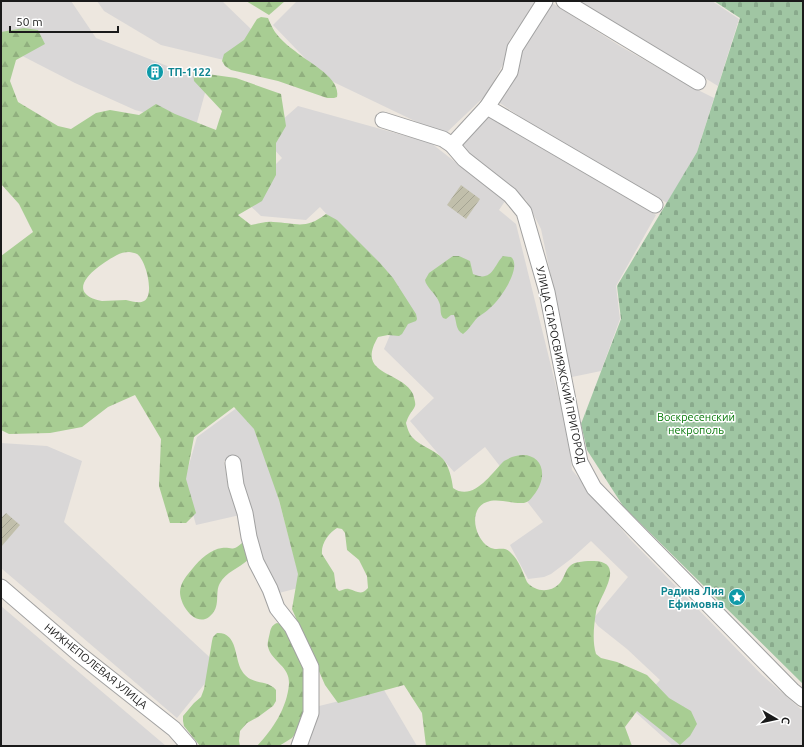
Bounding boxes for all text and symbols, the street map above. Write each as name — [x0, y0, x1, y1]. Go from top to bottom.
scale bar — [10, 8, 118, 34]
text: 50 m — [16, 15, 43, 28]
building icon: ТП-1122 — [145, 62, 165, 82]
place label: ТП-1122 — [168, 66, 211, 78]
street label: УЛИЦА СТАРОСВИЯЖСКИЙ ПРИГОРОД — [534, 265, 588, 465]
park label: Воскресенский некрополь — [657, 411, 735, 436]
place label: Радина Лия Ефимовна — [661, 585, 724, 610]
place icon: Радина Лия Ефимовна — [727, 587, 747, 607]
street label: НИЖНЕПОЛЕВАЯ УЛИЦА — [42, 621, 150, 712]
north arrow — [756, 699, 796, 739]
text: С — [779, 716, 792, 725]

